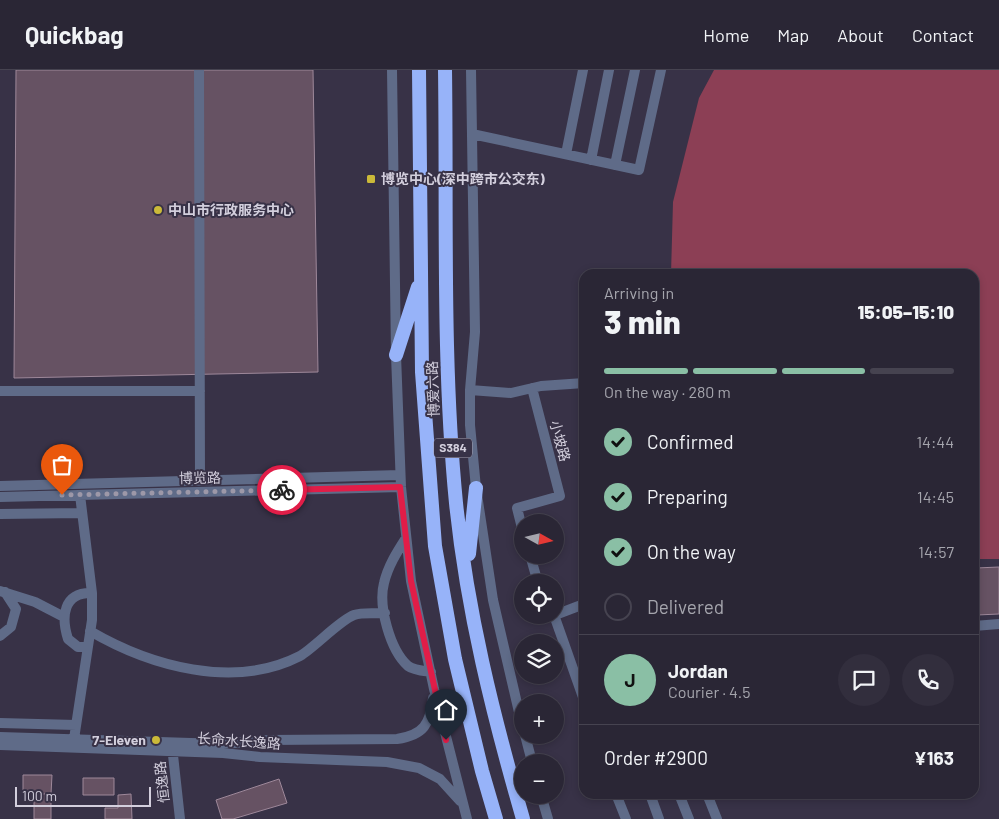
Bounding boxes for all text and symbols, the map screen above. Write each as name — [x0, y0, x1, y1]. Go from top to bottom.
text: Quickbag — [25, 20, 124, 49]
text: Home — [703, 24, 749, 46]
text: Map — [777, 24, 809, 46]
text: About — [837, 24, 884, 46]
text: Contact — [912, 24, 974, 46]
place label: 博览中心(深中跨市公交东) — [381, 170, 545, 187]
marker: 博览中心(深中跨市公交东) — [365, 173, 377, 185]
place label: 中山市行政服务中心 — [168, 201, 294, 218]
marker: 中山市行政服务中心 — [152, 204, 164, 216]
text: Arriving in — [604, 283, 674, 302]
text: 15:05–15:10 — [857, 300, 954, 323]
text: 3 min — [604, 302, 681, 340]
street label: 博爱六路 — [423, 361, 442, 417]
text: On the way · 280 m — [604, 382, 731, 401]
street label: 小坡路 — [547, 418, 574, 463]
icon: check — [604, 428, 632, 456]
text: Confirmed — [647, 430, 734, 453]
text: 14:44 — [917, 432, 954, 451]
road number: S384 — [434, 438, 472, 458]
pin — [41, 444, 83, 495]
icon: bag — [48, 451, 76, 479]
courier — [257, 465, 307, 515]
street label: 博览路 — [179, 469, 221, 486]
icon: bike — [268, 476, 296, 504]
icon: check — [604, 483, 632, 511]
text: Preparing — [647, 485, 728, 508]
text: 14:45 — [917, 487, 954, 506]
north arrow — [514, 514, 564, 564]
map controls — [514, 514, 564, 804]
icon: check — [604, 538, 632, 566]
text: On the way — [647, 540, 736, 563]
text: 14:57 — [918, 542, 954, 561]
button: locate — [514, 574, 564, 624]
text: Delivered — [647, 595, 724, 618]
button: layers — [514, 634, 564, 684]
button: chat — [838, 654, 890, 706]
button: phone — [902, 654, 954, 706]
text: Jordan — [668, 659, 728, 682]
text: J — [624, 668, 636, 691]
text: Courier · 4.5 — [668, 682, 751, 701]
pin — [425, 689, 467, 740]
button: + — [514, 694, 564, 744]
icon: home — [432, 696, 460, 724]
street label: 长命水长逸路 — [197, 729, 282, 752]
place label: 7-Eleven — [92, 731, 146, 748]
marker: 7-Eleven — [150, 734, 162, 746]
text: Order #2900 — [604, 746, 708, 769]
text: ¥163 — [914, 746, 954, 769]
button: − — [514, 754, 564, 804]
street label: 恒逸路 — [151, 760, 172, 804]
scale bar — [15, 784, 151, 807]
text: 100 m — [22, 787, 57, 804]

